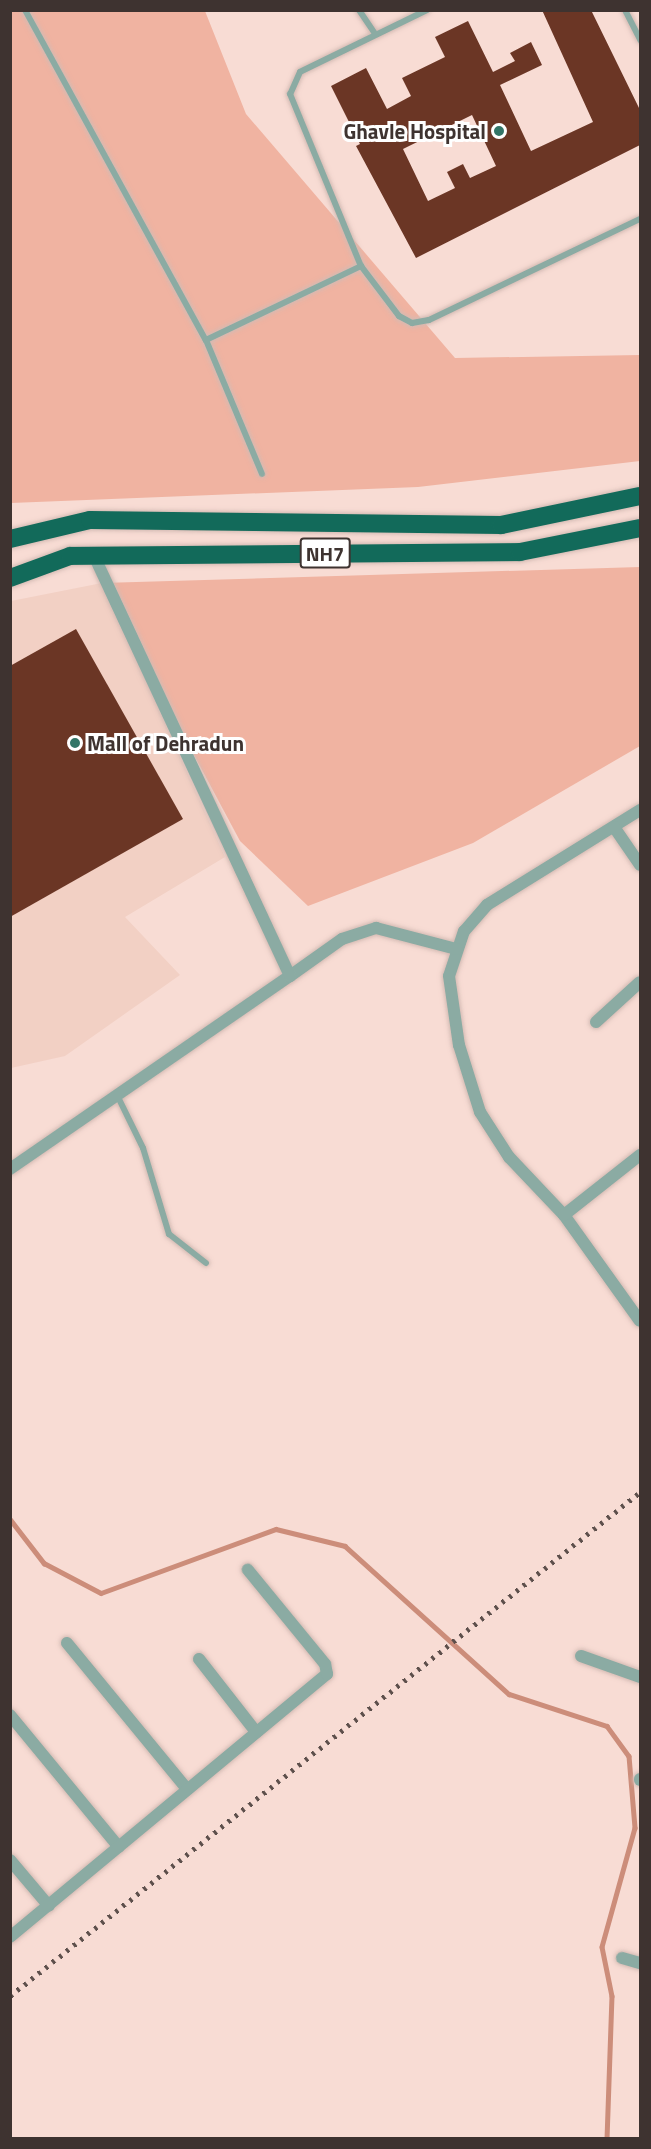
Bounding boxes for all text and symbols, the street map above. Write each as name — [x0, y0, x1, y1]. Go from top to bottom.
place label: Ghavle Hospital — [343, 118, 486, 144]
marker: Ghavle Hospital — [490, 122, 508, 140]
road number: NH7 — [300, 536, 350, 570]
place label: Mall of Dehradun — [87, 730, 244, 756]
marker: Mall of Dehradun — [68, 736, 82, 750]

